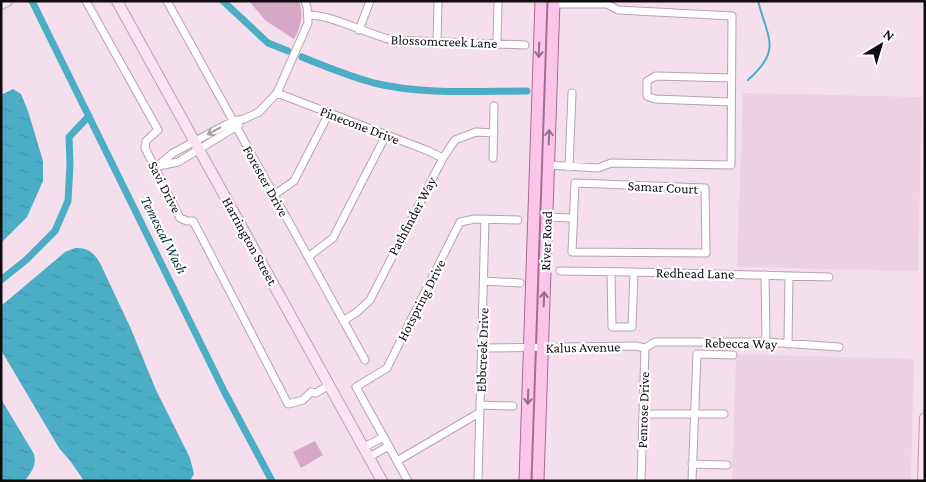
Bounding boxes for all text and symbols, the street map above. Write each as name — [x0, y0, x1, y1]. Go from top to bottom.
north arrow — [856, 20, 906, 70]
text: N — [880, 26, 898, 44]
street label: Blossomcreek Lane — [390, 31, 498, 51]
one-way arrow — [534, 42, 544, 58]
street label: Pinecone Drive — [318, 103, 402, 147]
one-way arrow — [207, 127, 222, 136]
one-way arrow — [545, 129, 554, 145]
street label: Forester Drive — [240, 143, 292, 219]
street label: Savi Drive — [145, 158, 185, 216]
street label: Pathfinder Way — [385, 174, 440, 258]
street label: Samar Court — [627, 177, 699, 197]
water label: Temescal Wash — [137, 193, 191, 277]
street label: Harrington Street — [219, 194, 281, 288]
street label: River Road — [537, 210, 555, 271]
street label: Hotspring Drive — [394, 257, 448, 343]
street label: Redhead Lane — [656, 264, 734, 282]
one-way arrow — [539, 291, 549, 308]
street label: Ebbcreek Drive — [473, 308, 491, 392]
street label: Rebecca Way — [704, 334, 778, 352]
street label: Kalus Avenue — [545, 338, 621, 356]
street label: Penrose Drive — [634, 371, 652, 449]
one-way arrow — [523, 389, 532, 405]

